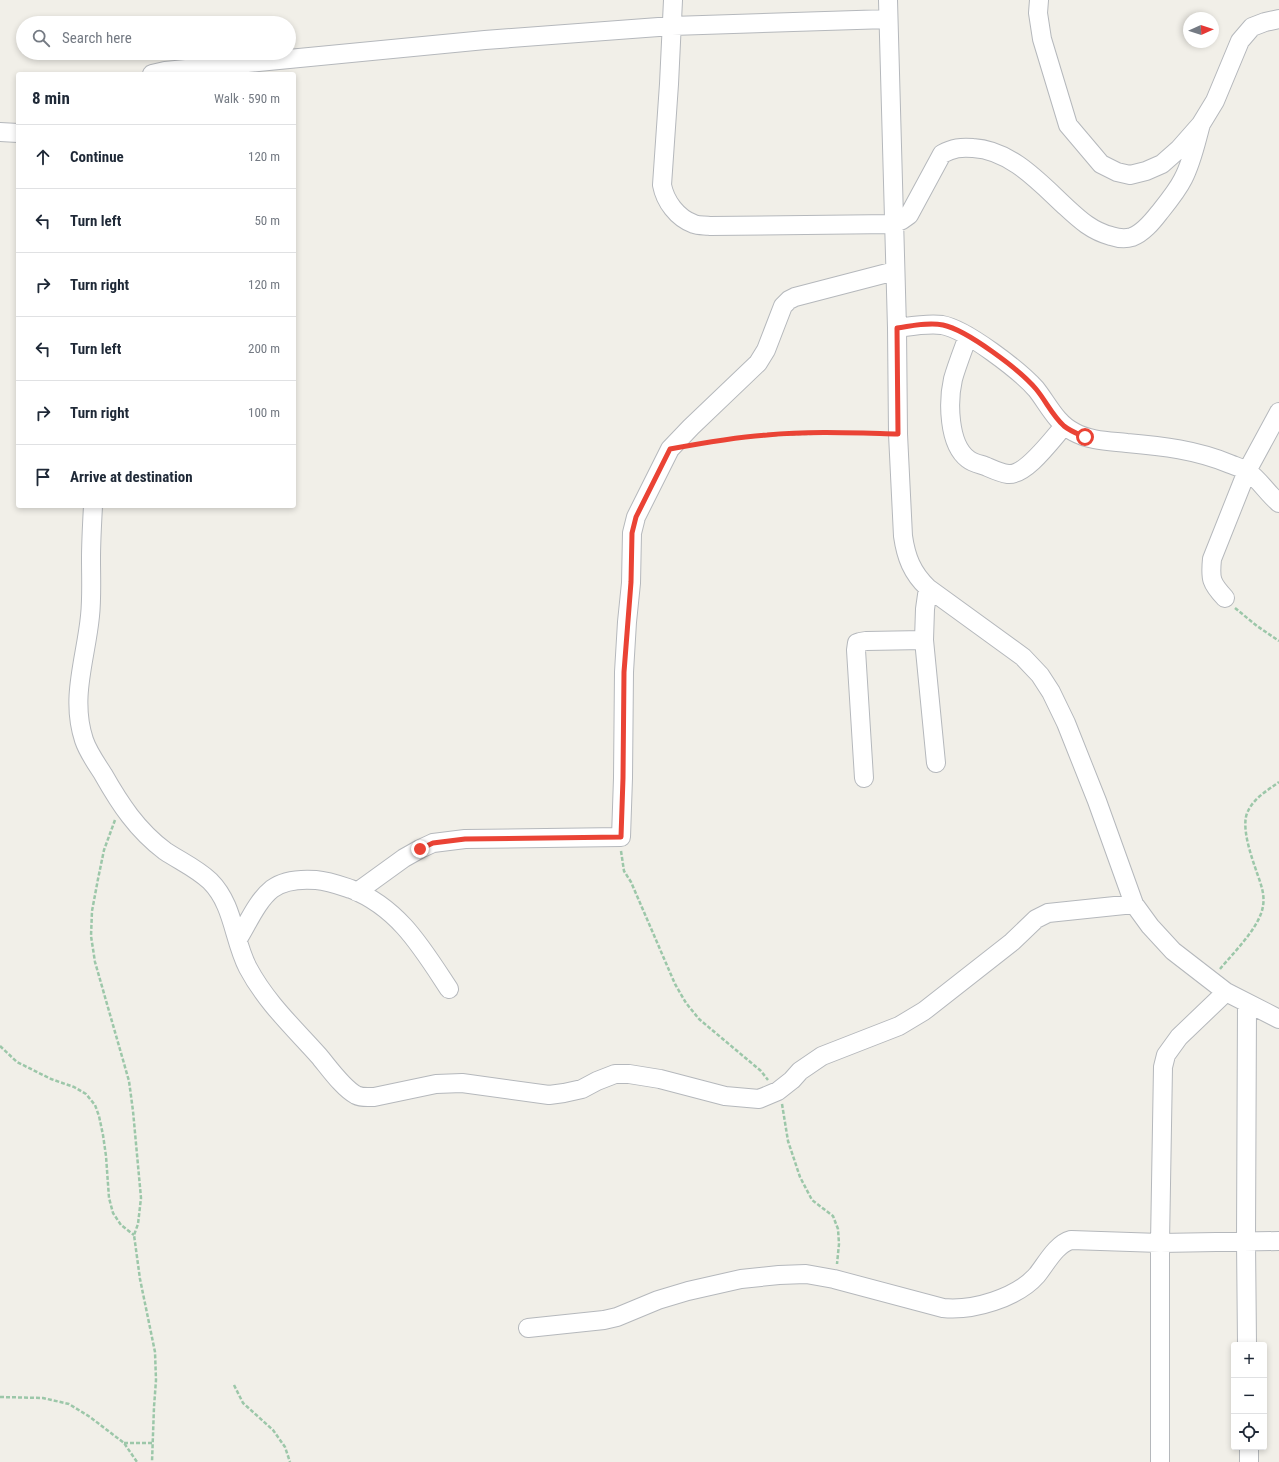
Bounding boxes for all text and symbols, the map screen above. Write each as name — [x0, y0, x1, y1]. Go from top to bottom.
north arrow — [1183, 12, 1219, 48]
search box — [16, 16, 296, 60]
icon: search — [30, 27, 52, 49]
text: Search here — [62, 29, 132, 47]
text: 8 min — [32, 88, 70, 108]
text: Walk · 590 m — [214, 91, 280, 106]
icon: ahead — [32, 146, 54, 168]
text: Continue — [70, 148, 124, 166]
text: 120 m — [248, 149, 280, 164]
icon: left — [32, 210, 54, 232]
text: Turn left — [70, 212, 121, 230]
text: 50 m — [254, 213, 280, 228]
icon: right — [32, 274, 54, 296]
text: Turn right — [70, 276, 129, 294]
text: 120 m — [248, 277, 280, 292]
icon: left — [32, 338, 54, 360]
text: Turn left — [70, 340, 121, 358]
text: 200 m — [248, 341, 280, 356]
icon: right — [32, 402, 54, 424]
text: Turn right — [70, 404, 129, 422]
text: 100 m — [248, 405, 280, 420]
route start — [1076, 428, 1094, 446]
icon: arrive — [32, 466, 54, 488]
text: Arrive at destination — [70, 468, 193, 486]
route end — [411, 840, 429, 858]
map controls — [1231, 1342, 1267, 1450]
button: + — [1231, 1342, 1267, 1378]
button: − — [1231, 1378, 1267, 1414]
button: locate — [1231, 1414, 1267, 1450]

